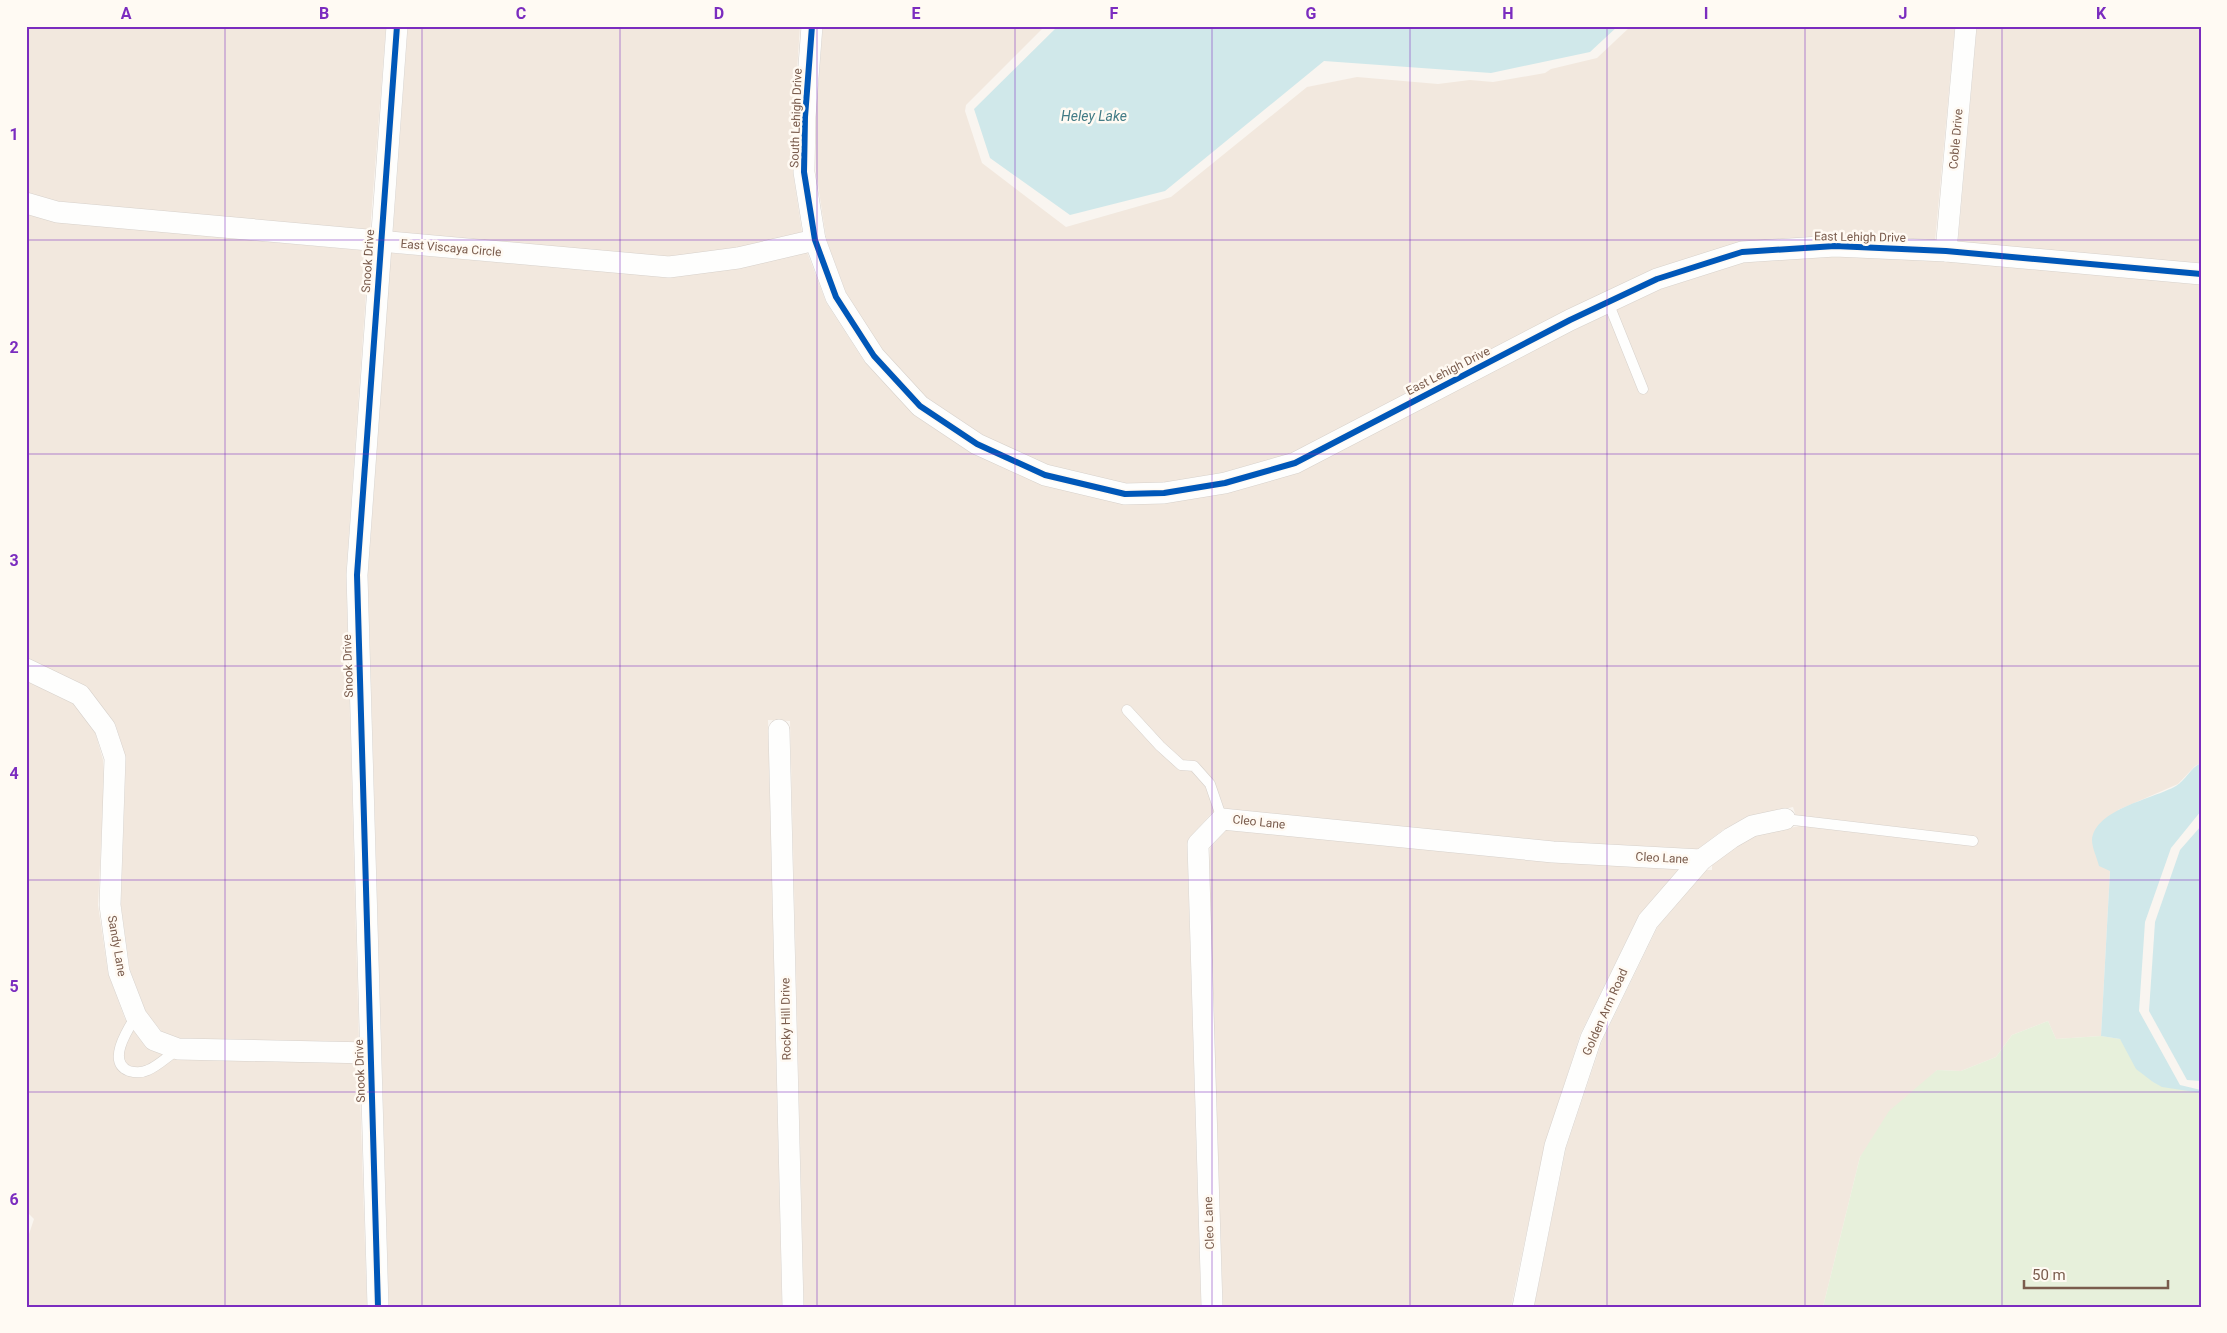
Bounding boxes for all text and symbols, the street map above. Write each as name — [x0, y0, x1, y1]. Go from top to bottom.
text: A — [121, 4, 132, 23]
text: B — [319, 4, 329, 23]
text: C — [516, 4, 526, 23]
text: D — [714, 4, 724, 23]
text: E — [912, 4, 921, 23]
text: F — [1110, 4, 1119, 23]
text: G — [1306, 4, 1317, 23]
text: H — [1502, 4, 1514, 23]
text: I — [1704, 4, 1708, 23]
text: J — [1899, 4, 1907, 23]
text: K — [2096, 4, 2107, 23]
street label: South Lehigh Drive — [787, 68, 805, 168]
water label: Heley Lake — [1061, 108, 1127, 124]
street label: Coble Drive — [1946, 108, 1966, 170]
text: 1 — [9, 125, 19, 144]
street label: Snook Drive — [359, 229, 377, 293]
street label: East Lehigh Drive — [1814, 229, 1906, 245]
street label: East Viscaya Circle — [400, 237, 502, 259]
text: 2 — [9, 338, 19, 357]
street label: East Lehigh Drive — [1404, 344, 1492, 398]
text: 3 — [9, 551, 19, 570]
street label: Snook Drive — [340, 634, 356, 698]
text: 4 — [9, 764, 19, 783]
street label: Cleo Lane — [1232, 812, 1286, 832]
street label: Cleo Lane — [1635, 850, 1689, 866]
street label: Sandy Lane — [105, 914, 129, 978]
street label: Golden Arm Road — [1580, 966, 1630, 1058]
text: 5 — [9, 977, 19, 996]
street label: Rocky Hill Drive — [778, 978, 794, 1060]
street label: Snook Drive — [352, 1039, 368, 1103]
text: 6 — [9, 1190, 19, 1209]
street label: Cleo Lane — [1201, 1196, 1217, 1250]
scale bar — [2024, 1258, 2168, 1290]
text: 50 m — [2032, 1266, 2066, 1284]

